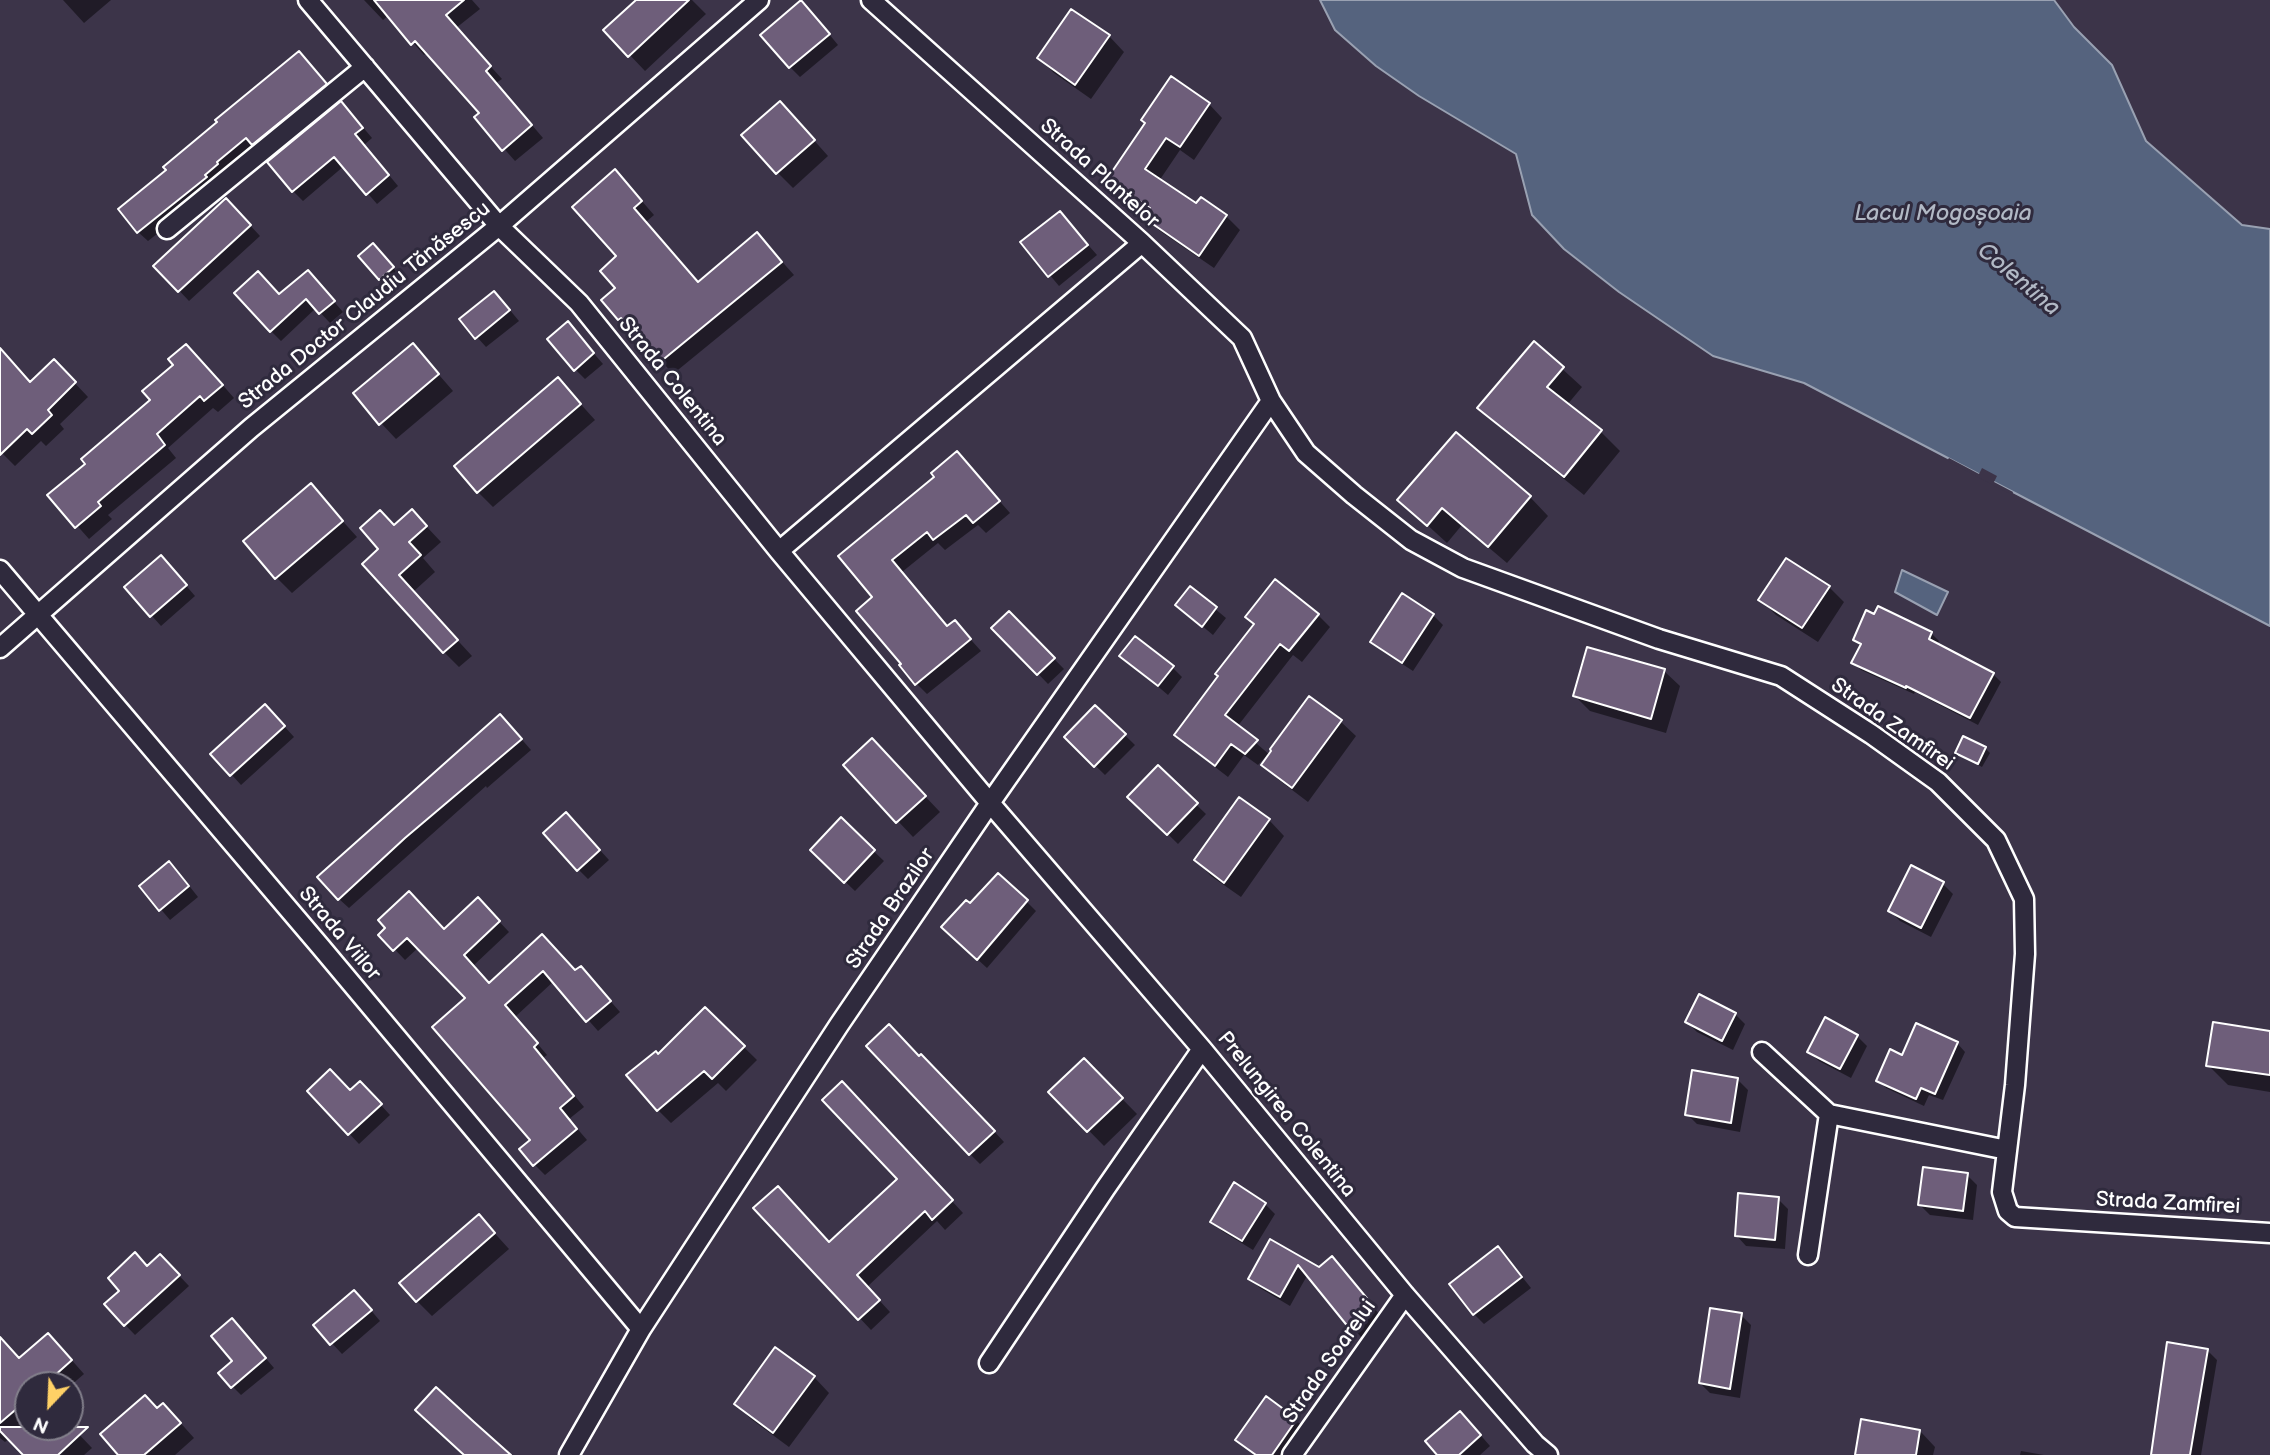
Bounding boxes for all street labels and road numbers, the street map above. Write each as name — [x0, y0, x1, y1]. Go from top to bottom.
street label: Strada Plantelor — [1034, 114, 1164, 234]
street label: Strada Doctor Claudiu Tănăsescu — [234, 197, 496, 415]
street label: Strada Colentina — [612, 312, 732, 452]
street label: Strada Zamfirei — [1826, 673, 1958, 777]
street label: Strada Brazilor — [841, 844, 941, 974]
street label: Strada Viilor — [293, 882, 385, 986]
street label: Prelungirea Colentina — [1211, 1027, 1361, 1203]
street label: Strada Zamfirei — [2095, 1188, 2241, 1220]
street label: Strada Soarelui — [1278, 1295, 1382, 1429]

